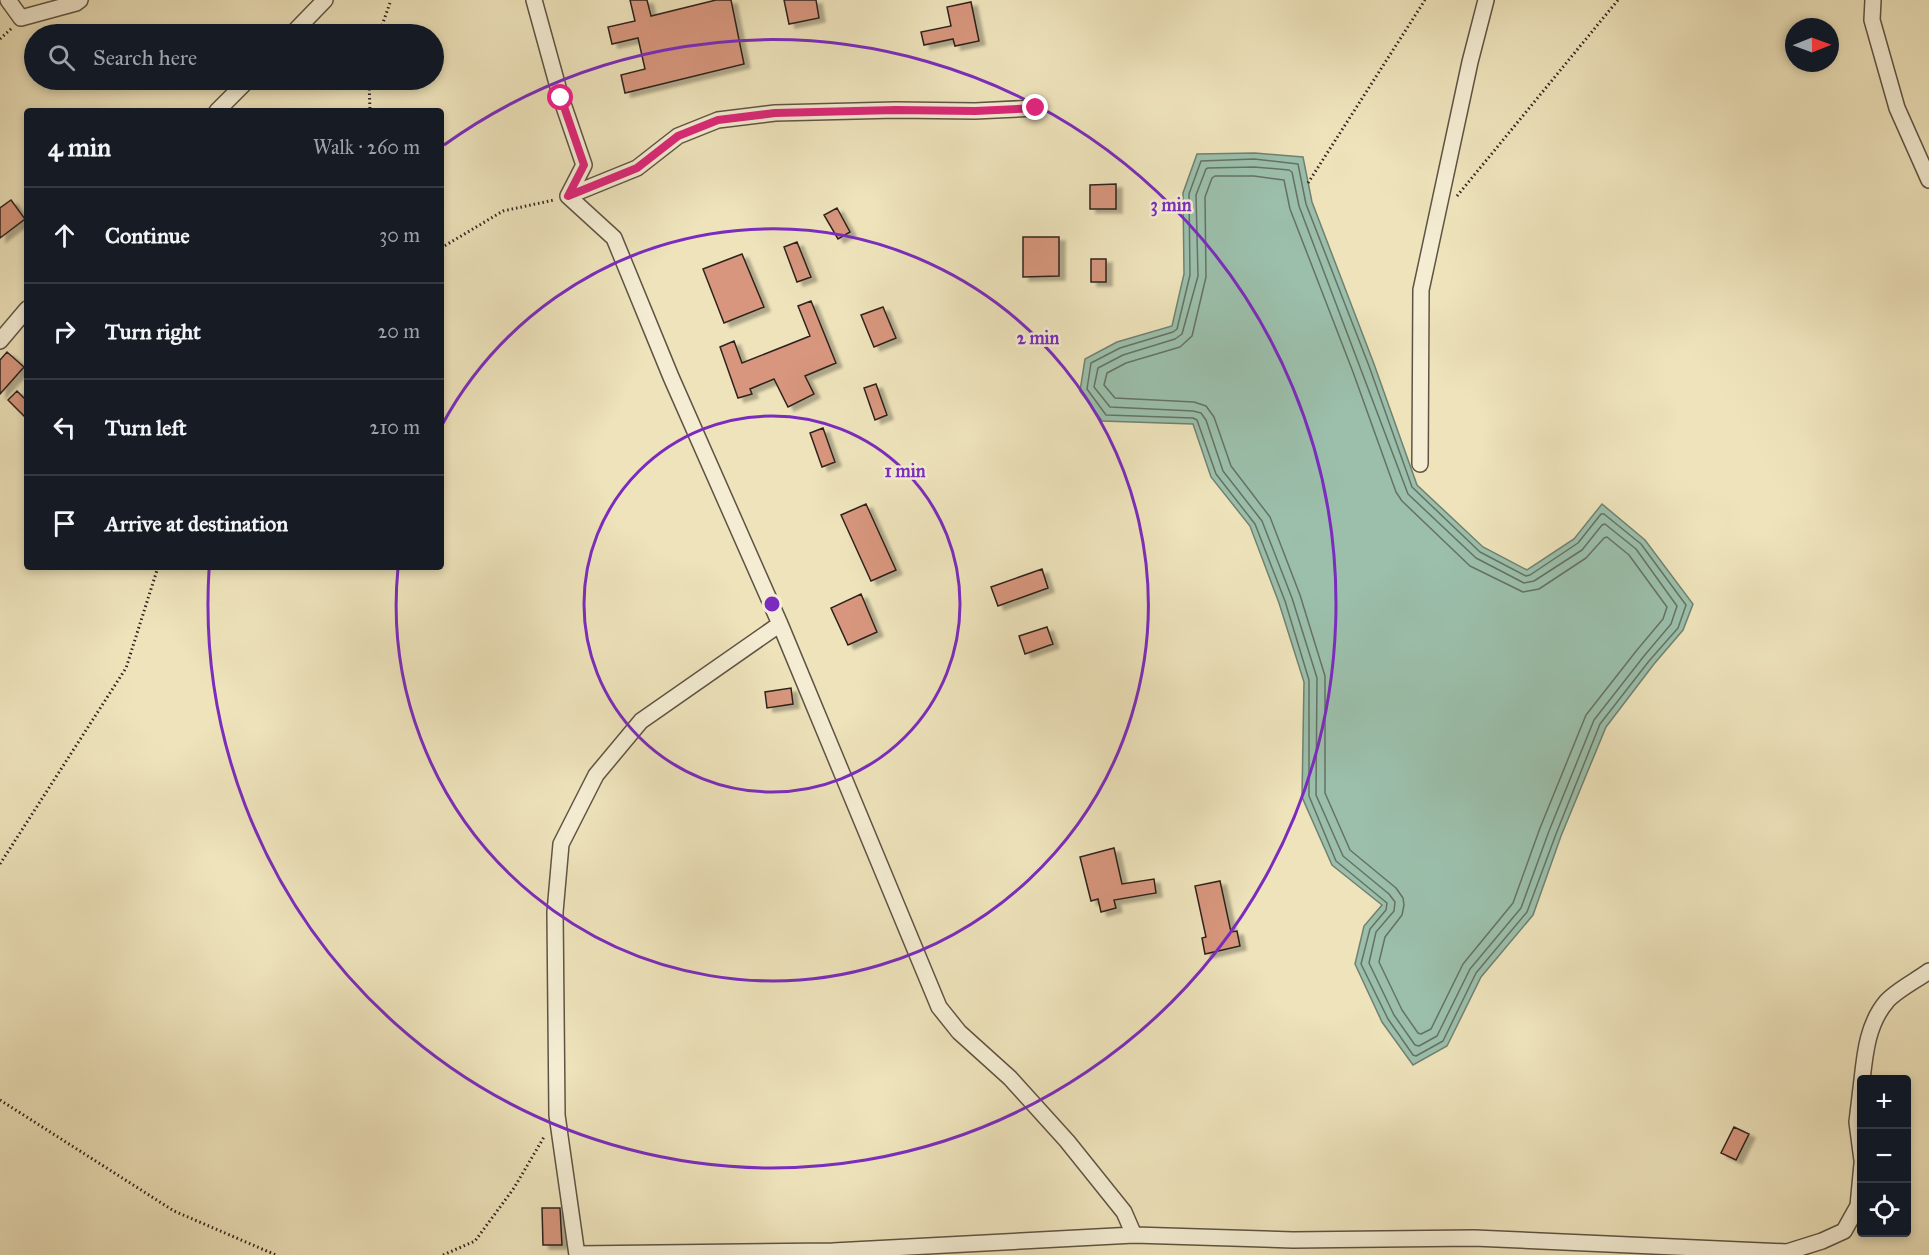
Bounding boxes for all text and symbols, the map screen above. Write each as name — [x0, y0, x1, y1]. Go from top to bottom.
north arrow — [1785, 18, 1839, 72]
search box — [24, 24, 444, 90]
icon: search — [45, 41, 78, 74]
text: Search here — [93, 44, 197, 71]
route start — [547, 84, 573, 110]
route end — [1022, 94, 1048, 120]
text: 4 min — [48, 131, 111, 163]
text: Walk · 260 m — [313, 135, 420, 159]
text: 3 min — [1151, 194, 1192, 217]
icon: ahead — [48, 219, 81, 252]
text: Continue — [105, 222, 190, 249]
text: 30 m — [379, 223, 420, 247]
icon: right — [48, 315, 81, 348]
text: Turn right — [105, 318, 201, 345]
text: 20 m — [377, 319, 420, 343]
text: 2 min — [1017, 327, 1060, 349]
icon: left — [48, 411, 81, 444]
text: Turn left — [105, 414, 187, 441]
text: 210 m — [370, 415, 420, 439]
text: 1 min — [885, 460, 926, 482]
icon: arrive — [48, 507, 81, 540]
text: Arrive at destination — [105, 510, 288, 537]
centre of rings — [762, 594, 782, 614]
map controls — [1857, 1075, 1911, 1237]
button: + — [1857, 1075, 1911, 1129]
button: − — [1857, 1129, 1911, 1183]
button: locate — [1857, 1183, 1911, 1237]

